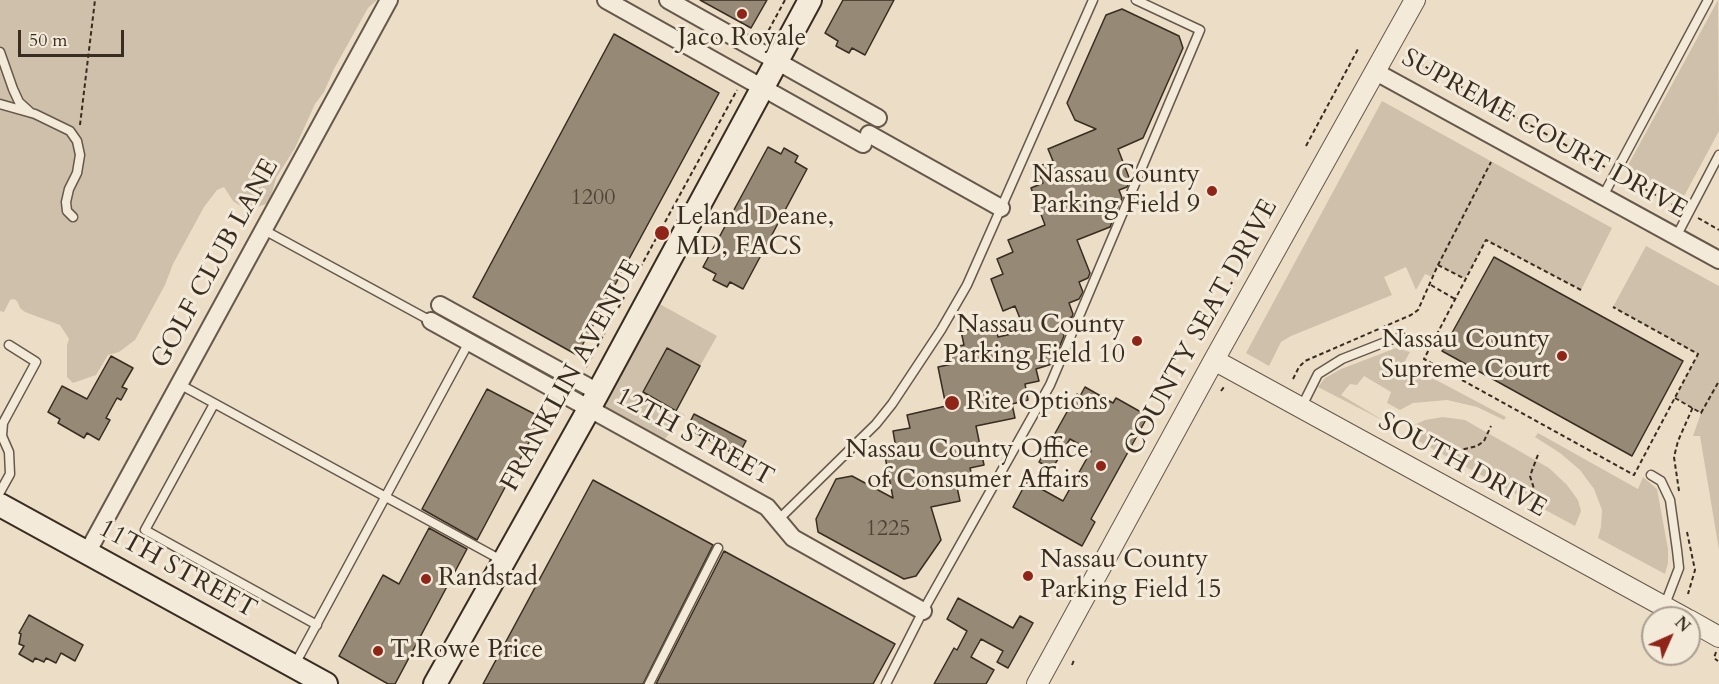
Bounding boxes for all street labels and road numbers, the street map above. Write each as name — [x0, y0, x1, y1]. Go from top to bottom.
street label: SUPREME COURT DRIVE — [1396, 43, 1692, 227]
street label: GOLF CLUB LANE — [146, 154, 286, 374]
street label: COUNTY SEAT DRIVE — [1119, 195, 1285, 461]
street label: FRANKLIN AVENUE — [495, 255, 649, 497]
street label: 12TH STREET — [610, 382, 778, 494]
street label: SOUTH DRIVE — [1372, 407, 1552, 525]
street label: 11TH STREET — [93, 514, 261, 626]

